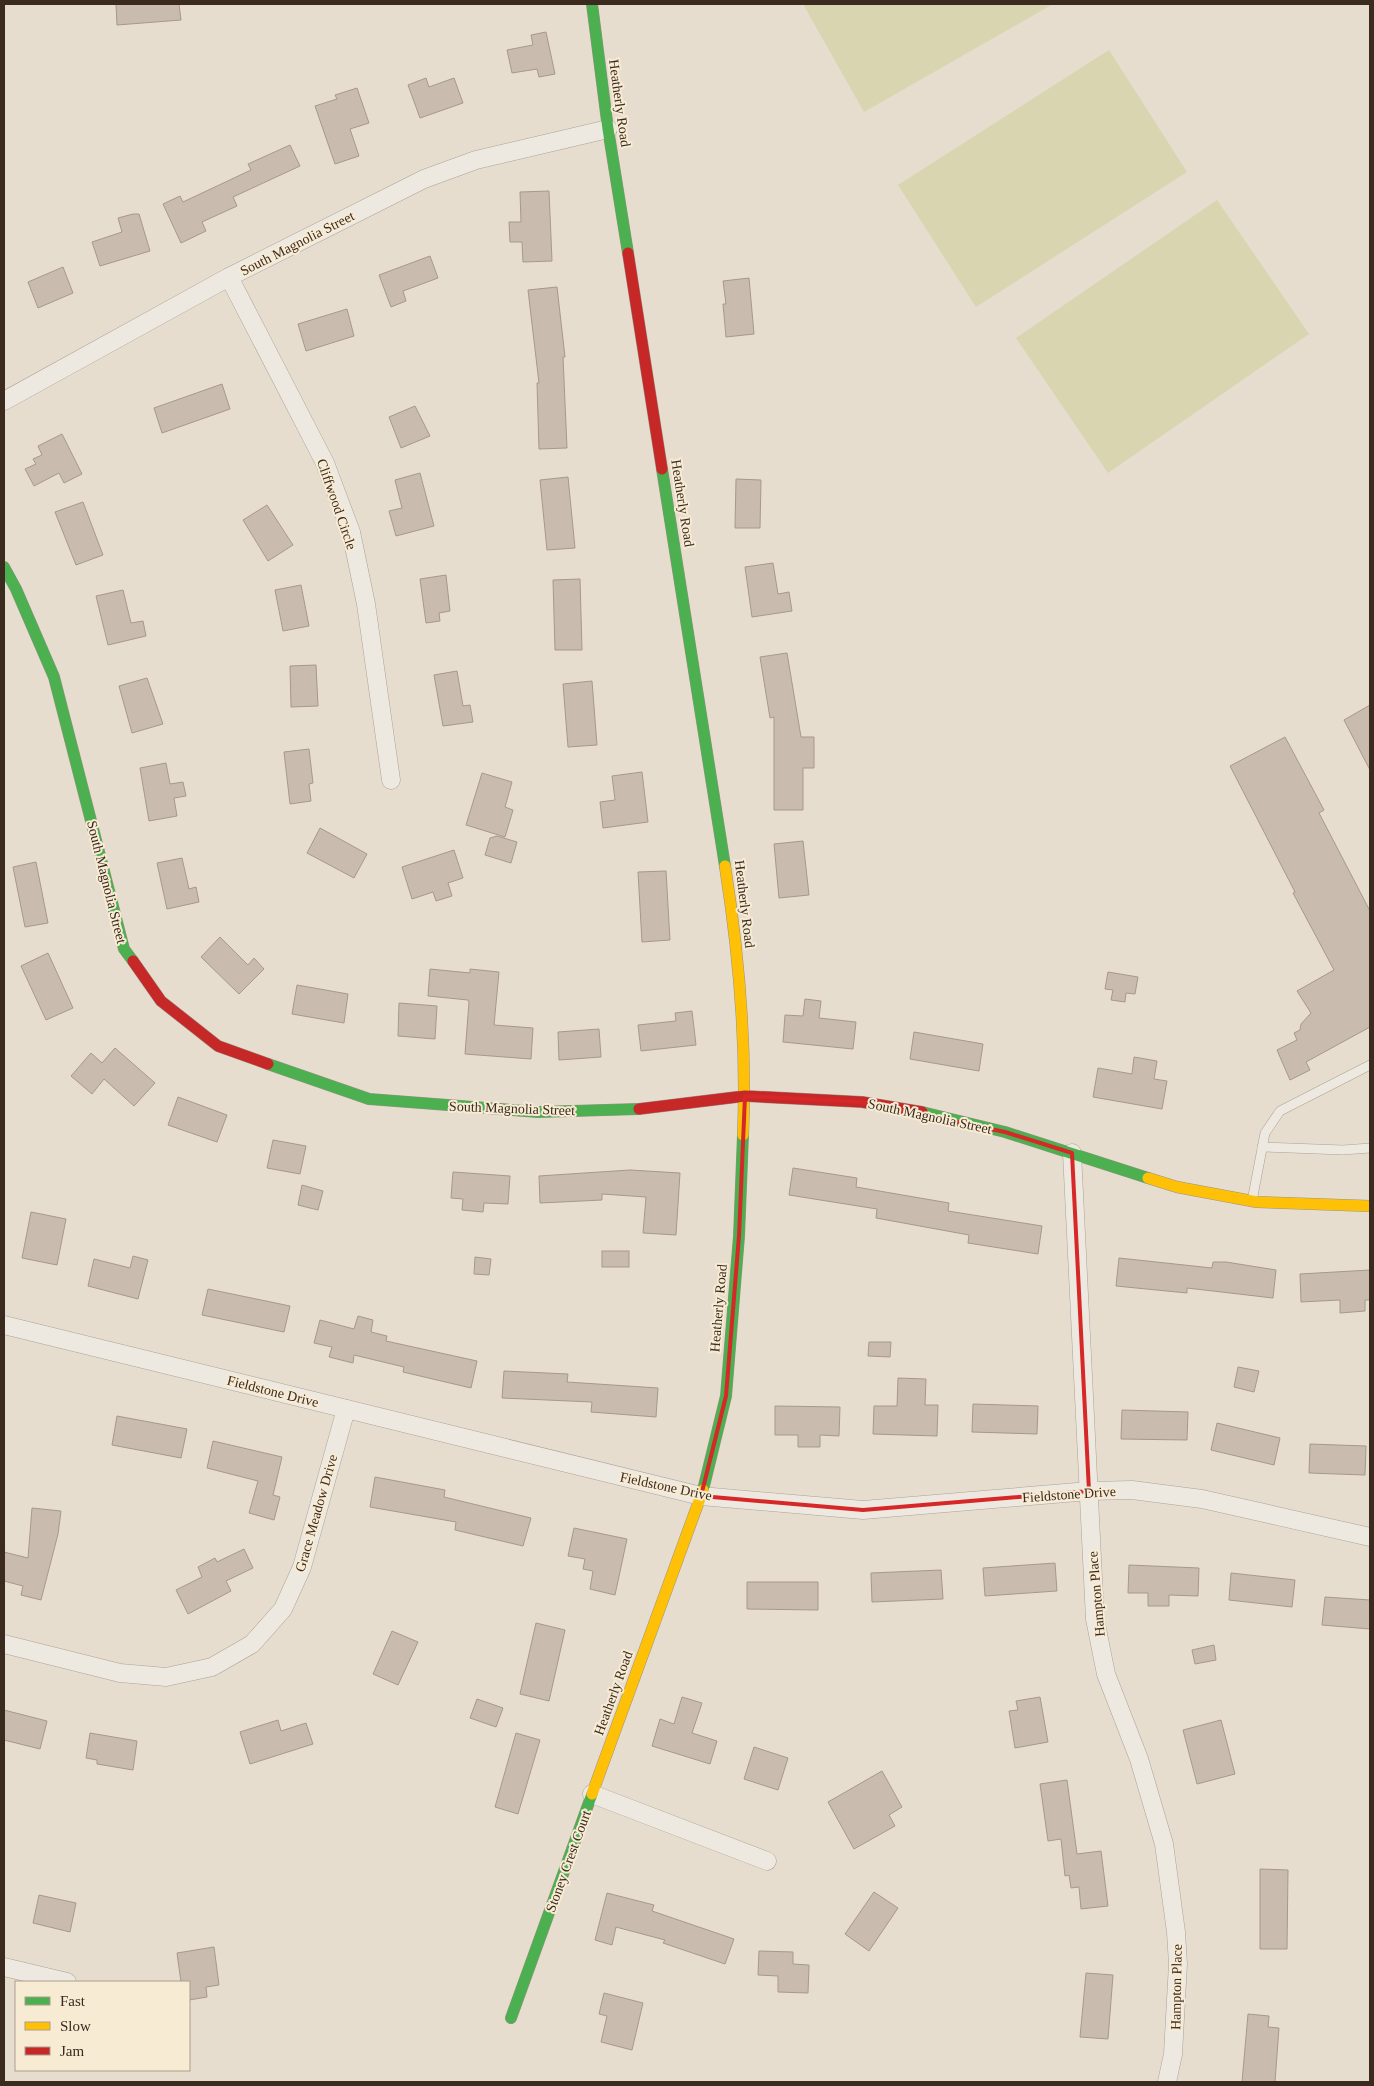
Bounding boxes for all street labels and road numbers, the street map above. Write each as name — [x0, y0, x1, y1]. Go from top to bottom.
street label: Heatherly Road — [606, 58, 633, 148]
street label: South Magnolia Street — [238, 208, 357, 279]
street label: Cliffwood Circle — [314, 457, 359, 552]
street label: Heatherly Road — [668, 458, 697, 548]
street label: South Magnolia Street — [84, 819, 129, 945]
street label: Heatherly Road — [732, 859, 757, 949]
street label: South Magnolia Street — [867, 1096, 993, 1137]
street label: South Magnolia Street — [449, 1099, 575, 1118]
street label: Heatherly Road — [707, 1263, 730, 1353]
street label: Fieldstone Drive — [226, 1373, 320, 1410]
street label: Grace Meadow Drive — [293, 1453, 340, 1573]
street label: Fieldstone Drive — [619, 1469, 713, 1504]
street label: Fieldstone Drive — [1022, 1484, 1116, 1505]
street label: Hampton Place — [1085, 1551, 1108, 1637]
street label: Heatherly Road — [591, 1649, 636, 1737]
street label: Stoney Crest Court — [543, 1808, 594, 1914]
street label: Hampton Place — [1168, 1944, 1185, 2030]

